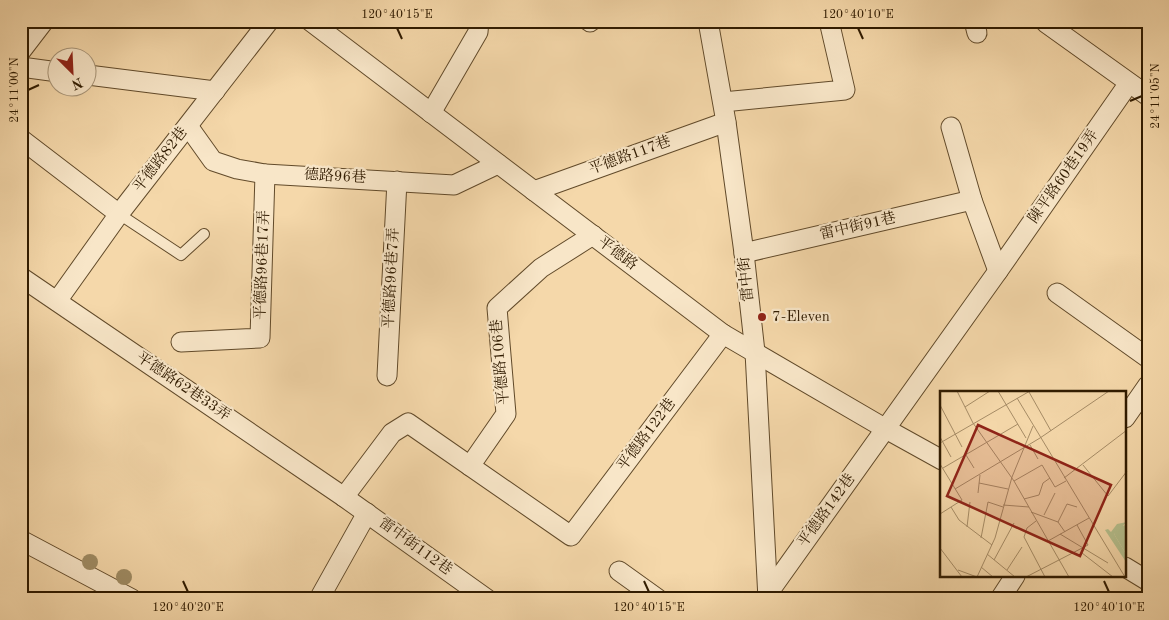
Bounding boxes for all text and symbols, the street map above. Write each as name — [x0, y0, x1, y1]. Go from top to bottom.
text: 120°40'15"E — [361, 8, 433, 21]
text: 120°40'10"E — [822, 9, 894, 21]
north arrow — [48, 48, 98, 98]
text: 24°11'00"N — [9, 57, 21, 123]
text: 24°11'05"N — [1149, 63, 1162, 129]
text: N — [69, 74, 85, 92]
street label: 平德路82巷 — [130, 124, 191, 195]
street label: 陳平路60巷19弄 — [1025, 127, 1102, 226]
street label: 平德路117巷 — [586, 132, 673, 178]
street label: 德路96巷 — [303, 166, 367, 186]
street label: 雷中街91巷 — [818, 209, 897, 243]
street label: 平德路96巷17弄 — [252, 210, 272, 320]
street label: 平德路96巷7弄 — [380, 227, 402, 329]
street label: 平德路 — [595, 233, 641, 274]
street label: 雷中街 — [735, 256, 757, 302]
place label: 7-Eleven — [772, 310, 830, 325]
marker: 7-Eleven — [756, 311, 768, 323]
street label: 平德路106巷 — [488, 318, 512, 406]
street label: 平德路62巷33弄 — [133, 348, 234, 424]
inset map — [940, 391, 1126, 578]
street label: 平德路122巷 — [614, 395, 679, 474]
street label: 平德路142巷 — [794, 471, 858, 550]
street label: 雷中街112巷 — [376, 514, 455, 578]
text: 120°40'15"E — [613, 601, 685, 614]
text: 120°40'20"E — [152, 602, 224, 614]
text: 120°40'10"E — [1073, 602, 1145, 614]

